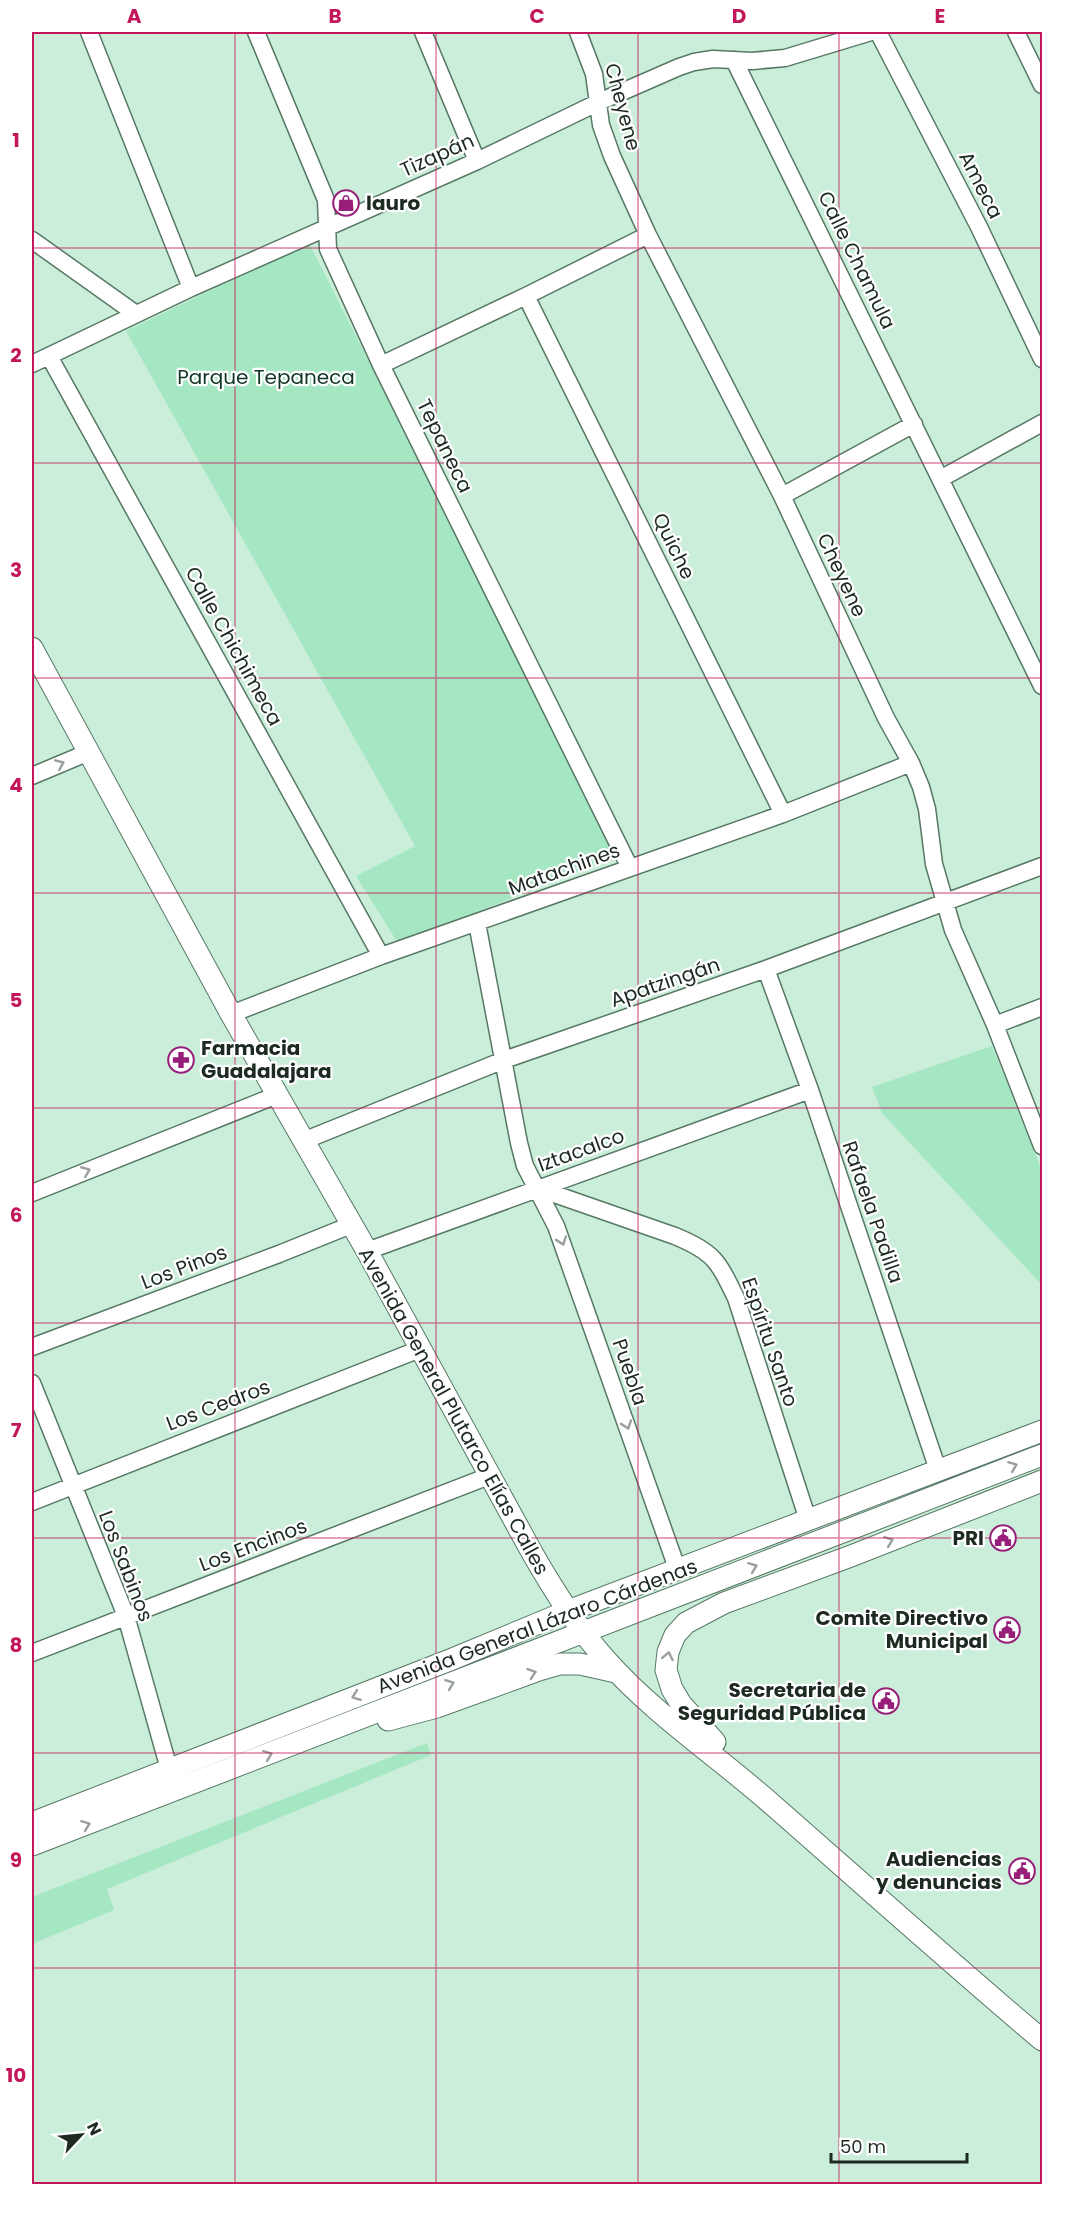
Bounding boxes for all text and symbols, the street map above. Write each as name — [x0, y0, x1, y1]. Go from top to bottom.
text: A — [127, 2, 142, 30]
text: B — [328, 2, 342, 30]
text: C — [529, 2, 545, 30]
text: D — [732, 2, 746, 30]
text: E — [935, 2, 945, 30]
street label: Cheyene — [598, 60, 648, 154]
text: 1 — [12, 126, 20, 154]
street label: Tizapán — [396, 126, 478, 184]
street label: Ameca — [952, 147, 1010, 223]
street label: Calle Chamula — [812, 186, 902, 334]
shop icon: lauro — [331, 188, 361, 218]
place label: lauro — [366, 189, 421, 217]
text: 2 — [10, 341, 22, 369]
park label: Parque Tepaneca — [177, 363, 355, 391]
street label: Tepaneca — [410, 394, 480, 498]
street label: Quiche — [646, 508, 702, 584]
street label: Cheyene — [810, 529, 874, 621]
text: 3 — [10, 556, 22, 584]
street label: Calle Chichimeca — [179, 561, 289, 731]
one-way arrow — [54, 759, 65, 771]
text: 4 — [9, 771, 23, 799]
street label: Matachines — [504, 836, 624, 902]
street label: Apatzingán — [606, 950, 724, 1014]
text: 5 — [10, 986, 23, 1014]
place label: Farmacia Guadalajara — [201, 1034, 332, 1085]
pharmacy icon: Farmacia Guadalajara — [166, 1045, 196, 1075]
street label: Iztacalco — [534, 1121, 628, 1179]
street label: Rafaela Padilla — [836, 1137, 910, 1287]
one-way arrow — [80, 1166, 91, 1178]
text: 6 — [10, 1201, 22, 1229]
one-way arrow — [554, 1236, 567, 1246]
street label: Los Pinos — [137, 1238, 231, 1296]
street label: Avenida General Plutarco Elías Calles — [352, 1242, 556, 1580]
street label: Espíritu Santo — [735, 1274, 805, 1410]
street label: Puebla — [606, 1335, 654, 1409]
street label: Los Cedros — [162, 1372, 274, 1438]
text: 7 — [11, 1416, 22, 1444]
one-way arrow — [619, 1419, 632, 1430]
one-way arrow — [1007, 1461, 1018, 1473]
street label: Los Sabinos — [92, 1506, 160, 1626]
street label: Los Encinos — [195, 1512, 311, 1578]
public building icon: PRI — [988, 1523, 1018, 1553]
place label: PRI — [953, 1524, 984, 1552]
one-way arrow — [883, 1536, 894, 1548]
street label: Avenida General Lázaro Cárdenas — [373, 1552, 701, 1700]
one-way arrow — [747, 1562, 758, 1574]
place label: Comite Directivo Municipal — [816, 1604, 988, 1655]
public building icon: Comite Directivo Municipal — [992, 1615, 1022, 1645]
text: 8 — [10, 1631, 22, 1659]
one-way arrow — [662, 1651, 674, 1661]
one-way arrow — [526, 1667, 537, 1680]
place label: Secretaria de Seguridad Pública — [678, 1676, 866, 1727]
one-way arrow — [444, 1679, 455, 1691]
public building icon: Secretaria de Seguridad Pública — [871, 1686, 901, 1716]
one-way arrow — [351, 1689, 362, 1702]
one-way arrow — [262, 1749, 273, 1762]
one-way arrow — [80, 1819, 91, 1832]
place label: Audiencias y denuncias — [875, 1845, 1002, 1896]
text: 9 — [10, 1846, 22, 1874]
public building icon: Audiencias y denuncias — [1007, 1856, 1037, 1886]
text: 10 — [6, 2061, 26, 2089]
north arrow — [51, 2105, 111, 2165]
text: N — [81, 2118, 107, 2139]
scale bar — [831, 2126, 968, 2164]
text: 50 m — [840, 2134, 886, 2159]

